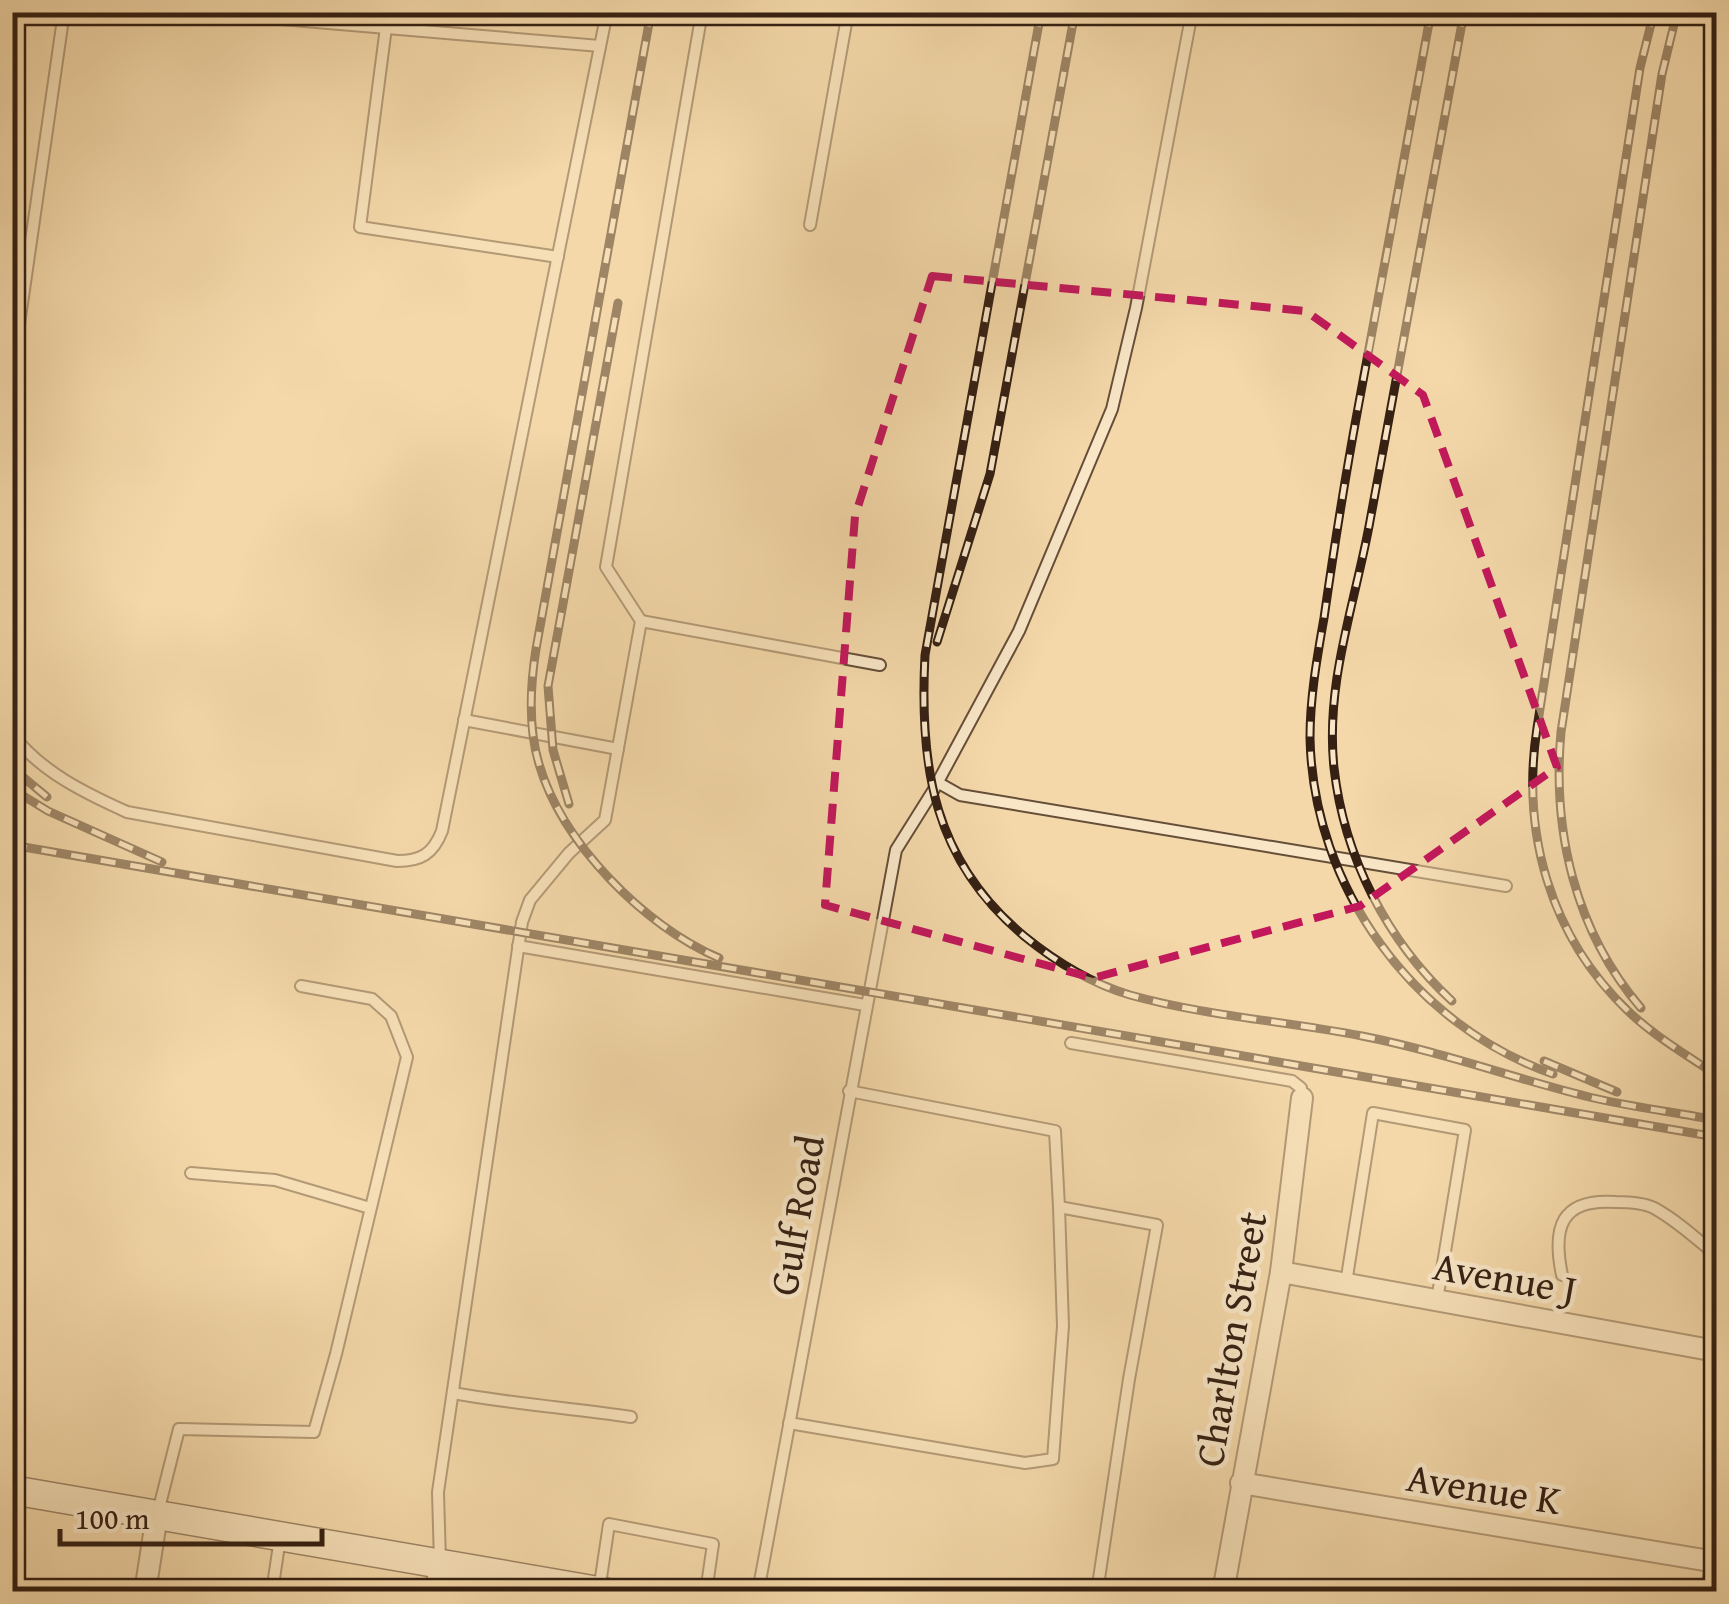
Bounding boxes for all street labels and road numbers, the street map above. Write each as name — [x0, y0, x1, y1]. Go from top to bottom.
street label: Gulf Road — [753, 1130, 839, 1300]
street label: Charlton Street — [1179, 1207, 1281, 1471]
street label: Avenue J — [1429, 1235, 1581, 1319]
street label: Avenue K — [1403, 1447, 1566, 1529]

